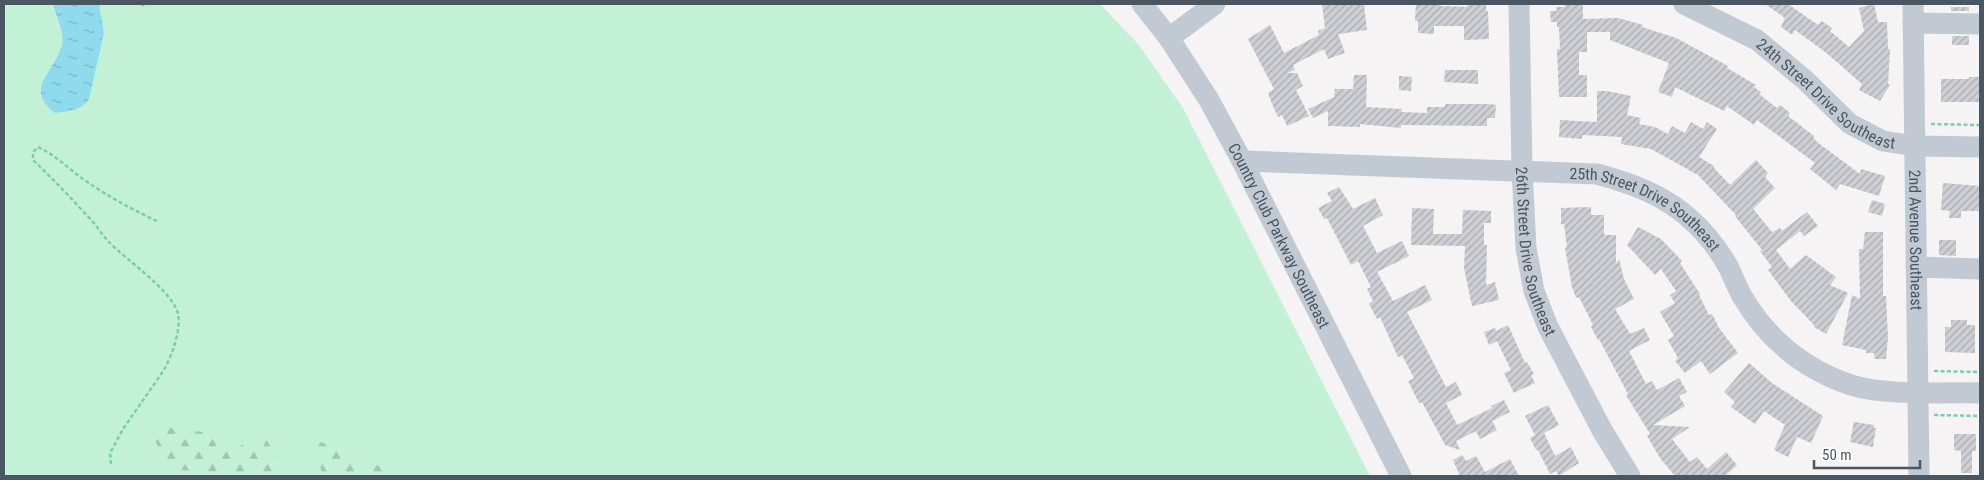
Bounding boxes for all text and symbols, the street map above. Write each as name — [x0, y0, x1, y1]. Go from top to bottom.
street label: 24th Street Drive Southeast — [1752, 35, 1897, 153]
street label: Country Club Parkway Southeast — [1224, 140, 1334, 332]
street label: 25th Street Drive Southeast — [1569, 164, 1724, 255]
street label: 26th Street Drive Southeast — [1512, 166, 1560, 340]
street label: 2nd Avenue Southeast — [1905, 169, 1926, 311]
scale bar — [1814, 438, 1920, 470]
text: 50 m — [1822, 446, 1852, 464]

